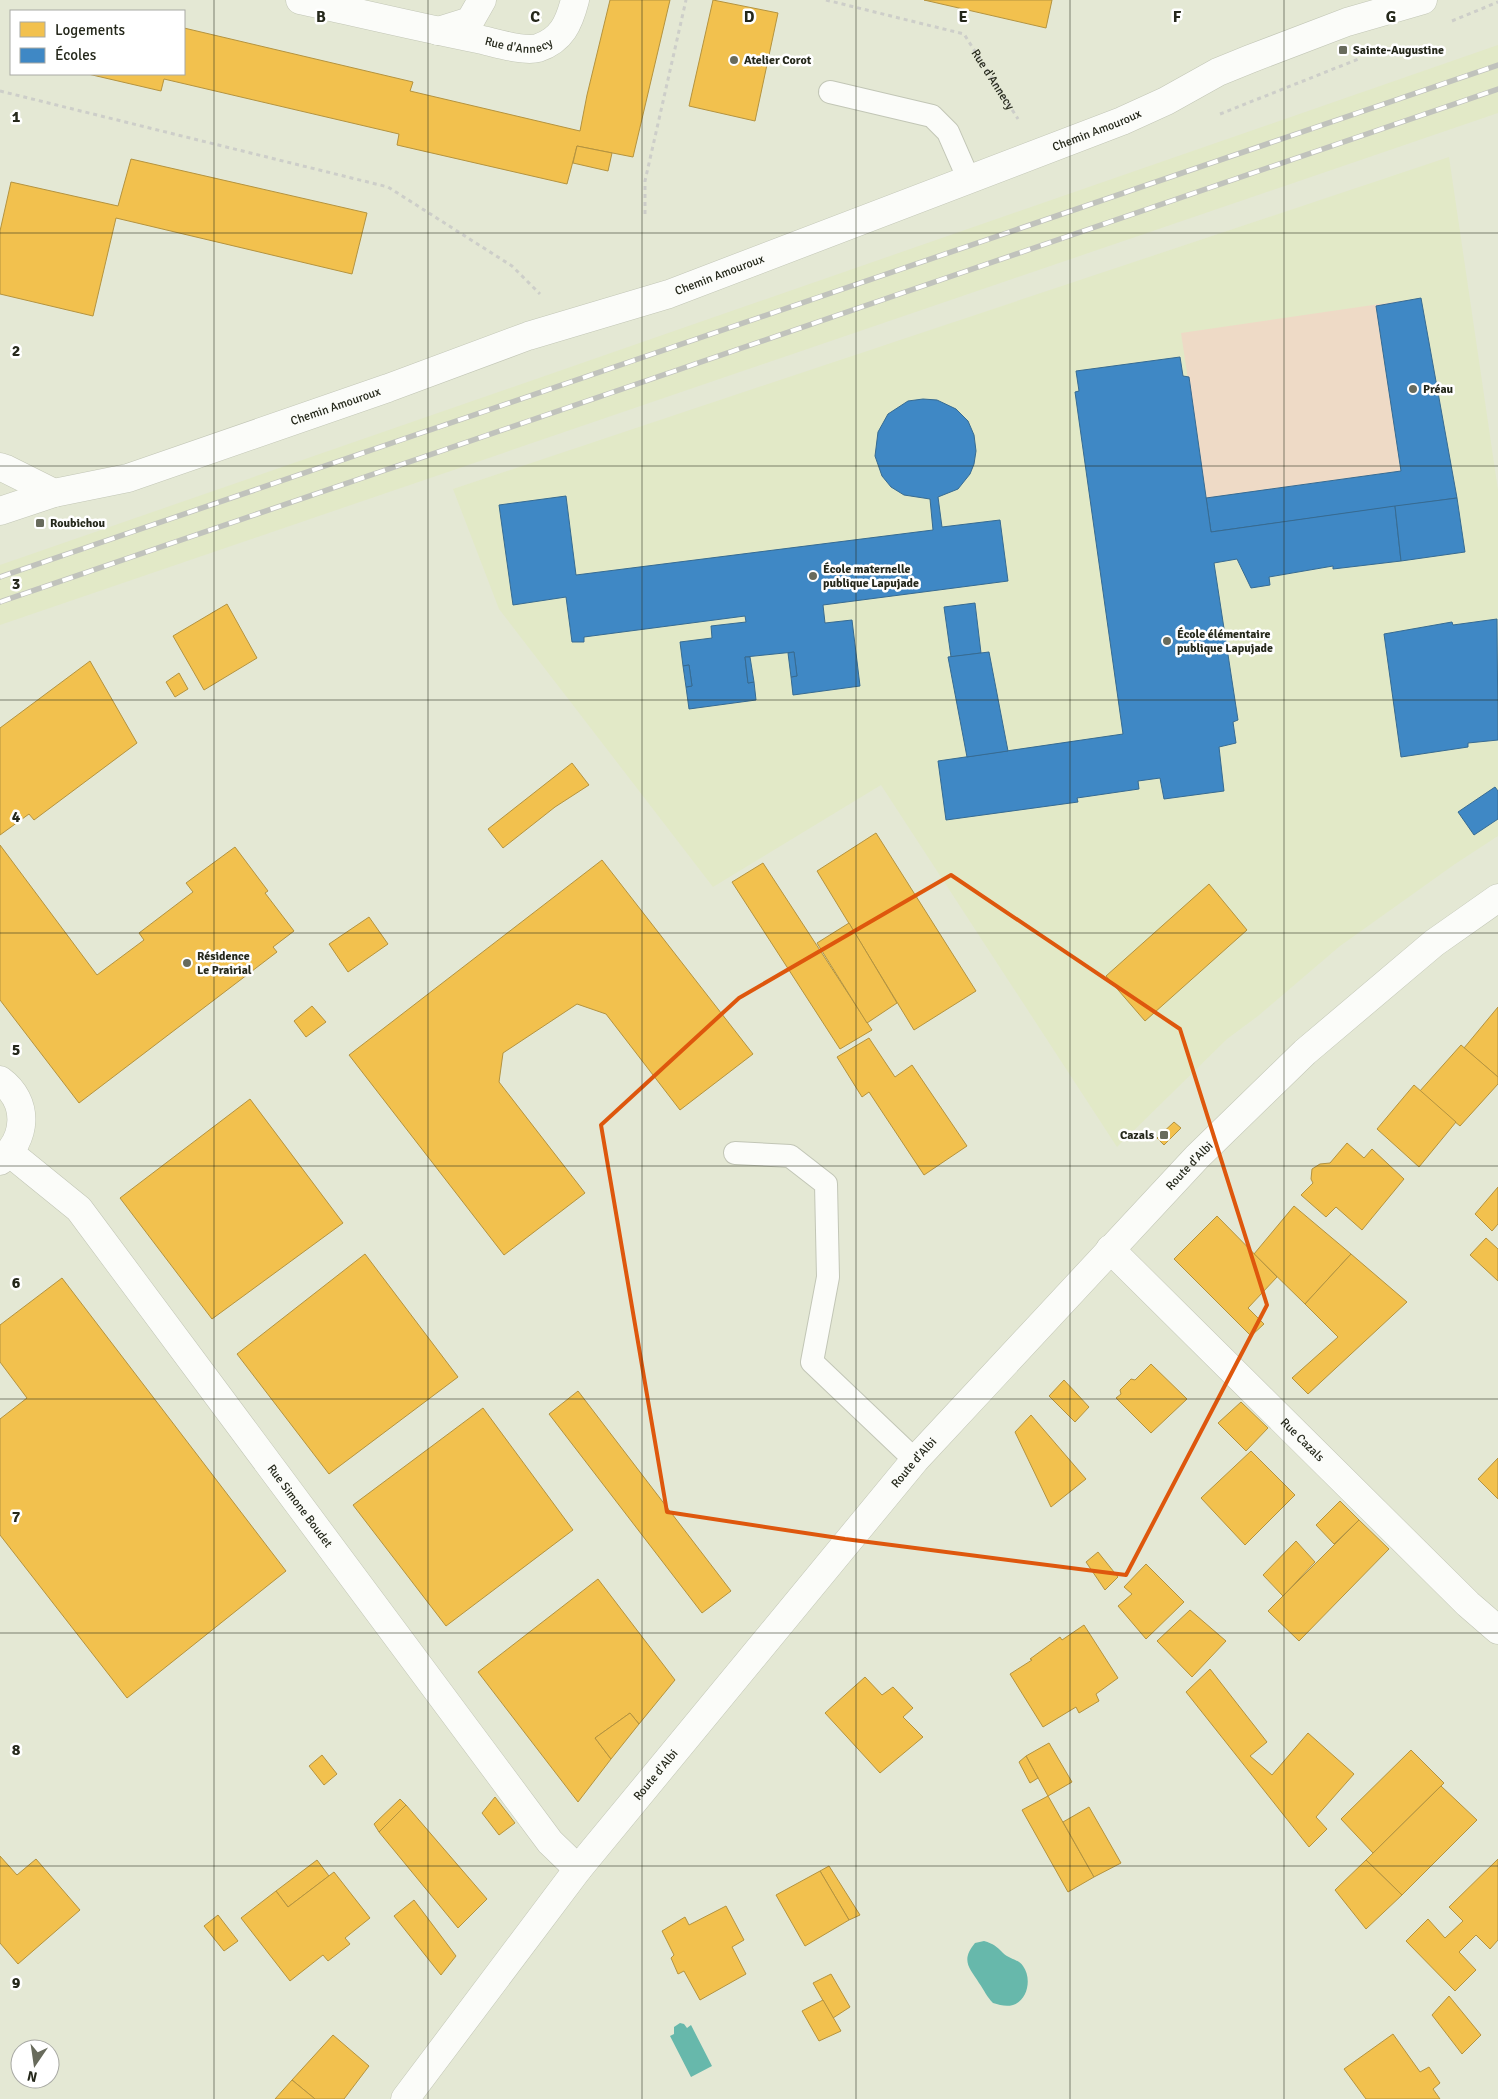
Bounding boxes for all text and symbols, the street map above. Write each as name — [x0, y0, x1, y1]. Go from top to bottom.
text: B — [316, 7, 326, 27]
text: C — [530, 7, 540, 27]
text: D — [744, 7, 755, 27]
text: E — [958, 7, 968, 27]
text: F — [1173, 7, 1182, 27]
text: G — [1386, 7, 1396, 27]
legend — [10, 10, 185, 75]
text: Logements — [55, 21, 126, 39]
street label: Rue d'Annecy — [483, 33, 556, 57]
place label: Sainte-Augustine — [1353, 43, 1444, 58]
marker: Sainte-Augustine — [1337, 44, 1349, 56]
text: Écoles — [55, 45, 97, 64]
street label: Rue d'Annecy — [968, 46, 1018, 113]
place label: Atelier Corot — [744, 53, 812, 68]
marker: Atelier Corot — [728, 54, 740, 66]
street label: Chemin Amouroux — [1050, 106, 1144, 154]
text: 1 — [12, 107, 21, 127]
street label: Chemin Amouroux — [673, 251, 767, 299]
text: 2 — [12, 341, 20, 361]
place label: Préau — [1423, 382, 1454, 397]
marker: Préau — [1407, 383, 1419, 395]
street label: Chemin Amouroux — [289, 384, 383, 429]
place label: Roubichou — [50, 516, 106, 531]
marker: Roubichou — [34, 517, 46, 529]
place label: École maternelle publique Lapujade — [823, 562, 919, 591]
marker: École maternelle publique Lapujade — [807, 570, 819, 582]
text: 3 — [12, 574, 20, 594]
place label: École élémentaire publique Lapujade — [1177, 627, 1273, 656]
marker: École élémentaire publique Lapujade — [1161, 635, 1173, 647]
text: 4 — [12, 807, 21, 827]
place label: Résidence Le Prairial — [197, 949, 252, 978]
marker: Résidence Le Prairial — [181, 957, 193, 969]
text: 5 — [12, 1040, 20, 1060]
place label: Cazals — [1120, 1128, 1155, 1143]
marker: Cazals — [1158, 1129, 1170, 1141]
street label: Route d'Albi — [1162, 1138, 1216, 1193]
text: 6 — [12, 1273, 21, 1293]
street label: Rue Cazals — [1277, 1415, 1327, 1465]
street label: Route d'Albi — [888, 1434, 940, 1491]
street label: Rue Simone Boudet — [264, 1461, 336, 1550]
text: 7 — [12, 1507, 21, 1527]
text: 8 — [12, 1740, 21, 1760]
street label: Route d'Albi — [630, 1746, 681, 1803]
text: 9 — [12, 1973, 21, 1993]
north arrow — [10, 2039, 60, 2089]
text: N — [26, 2067, 39, 2086]

